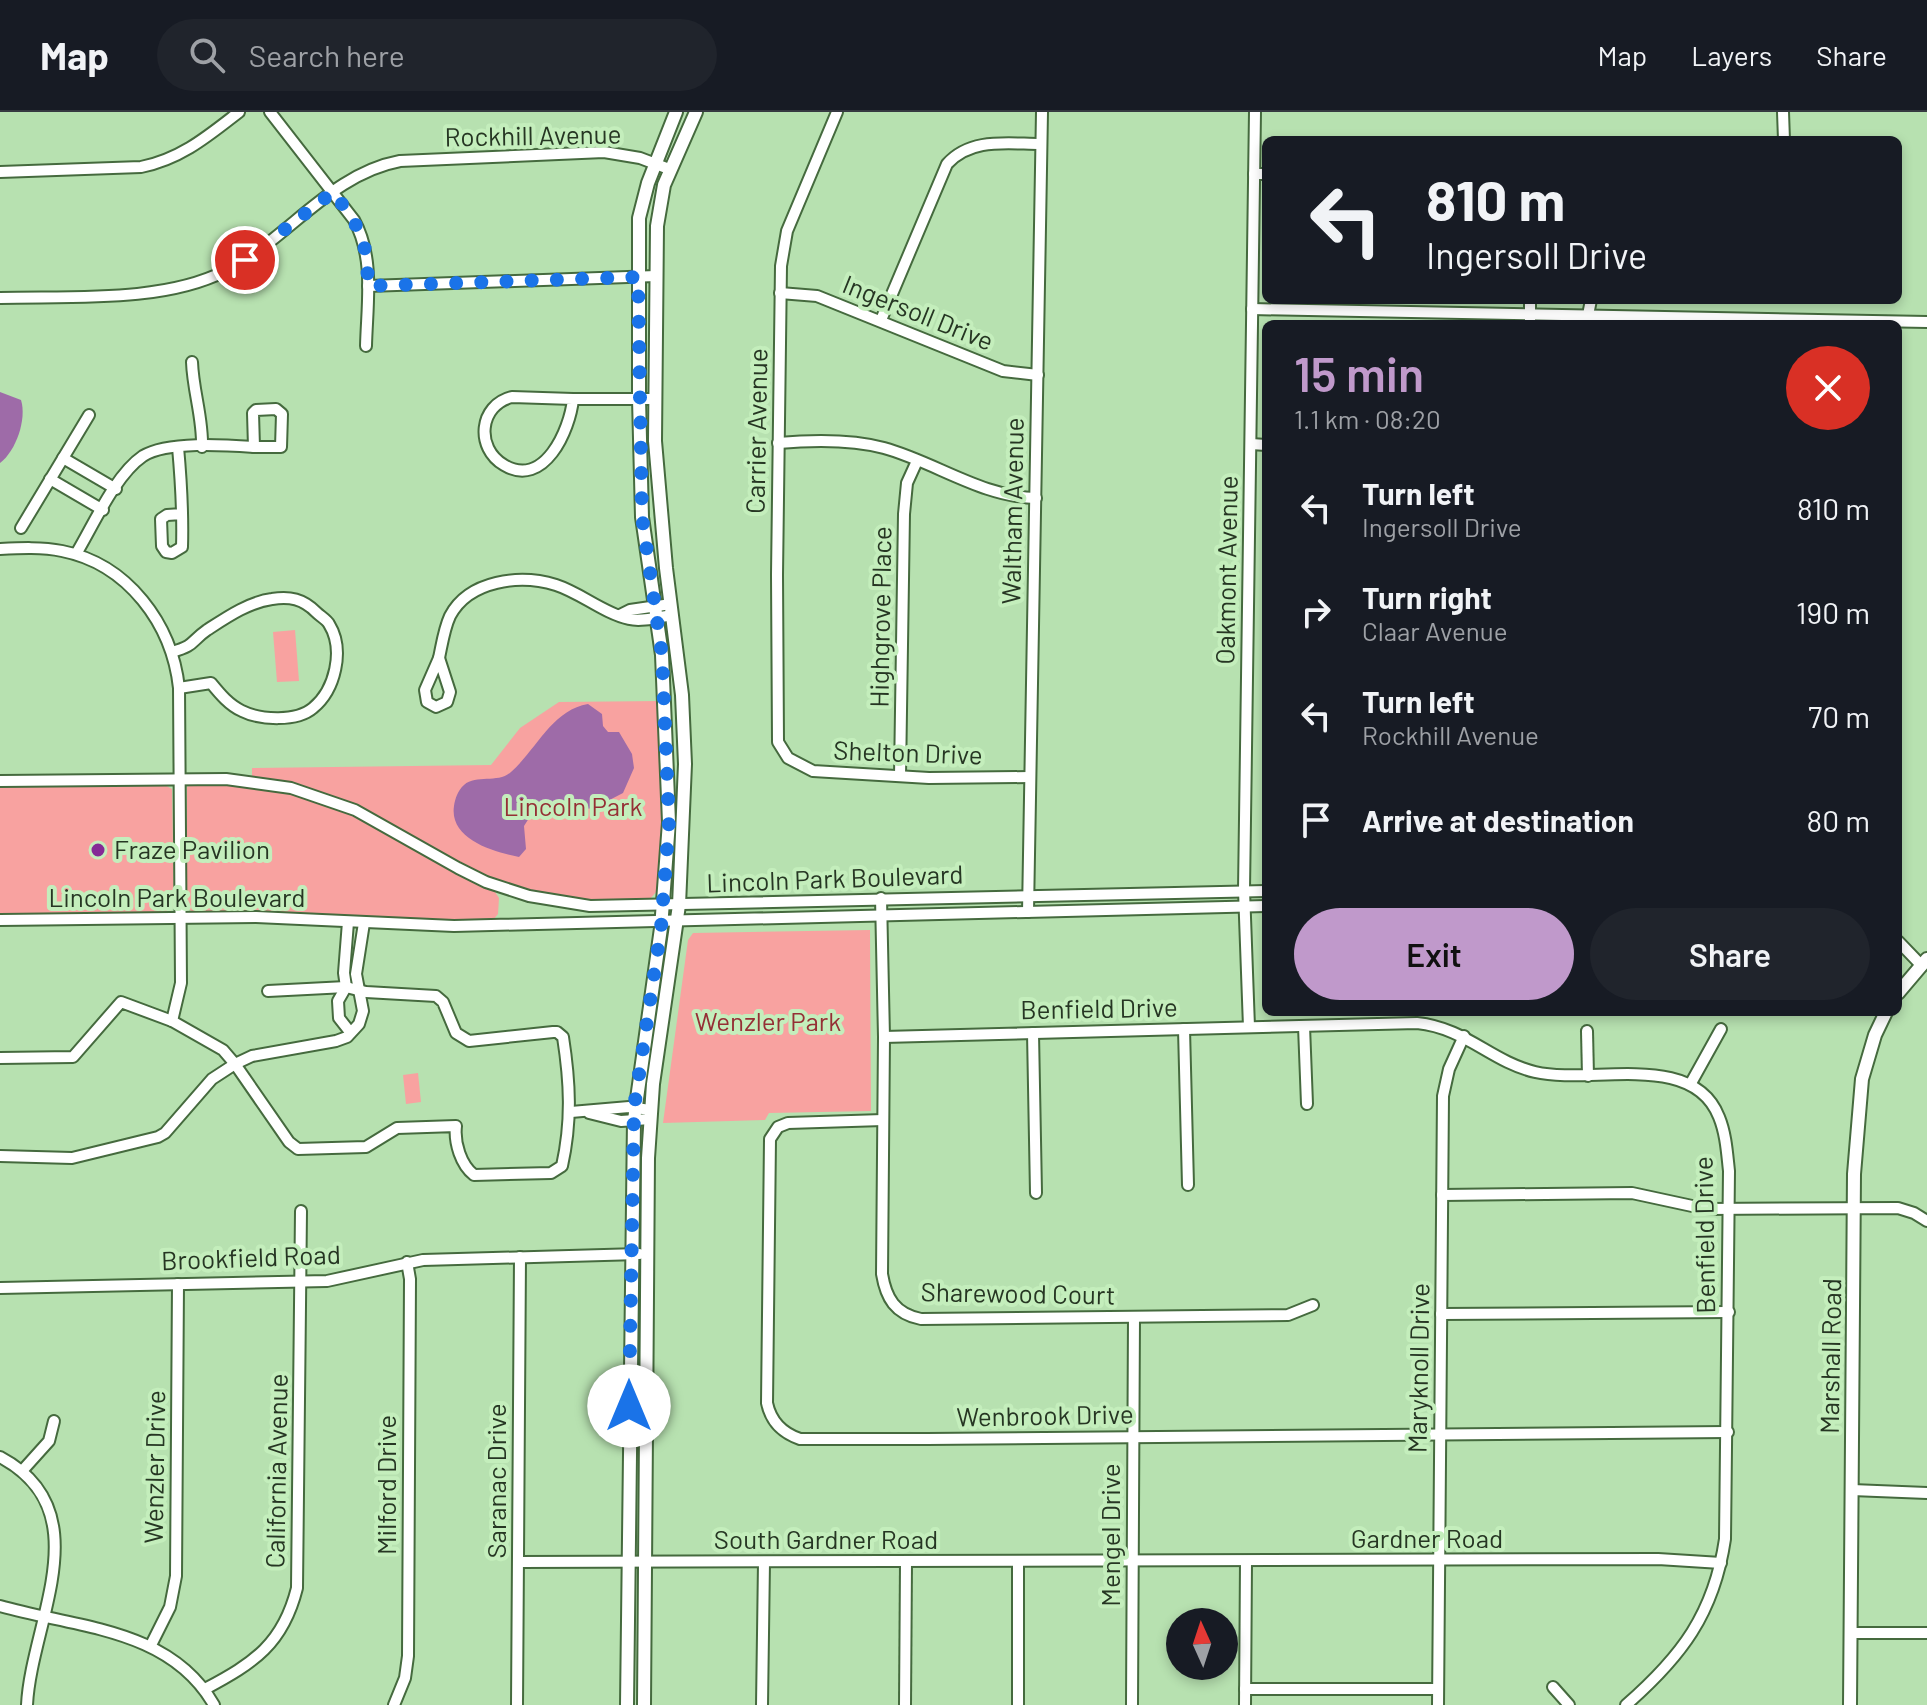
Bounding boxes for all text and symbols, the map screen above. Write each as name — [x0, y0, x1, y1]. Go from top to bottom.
search box — [157, 19, 717, 91]
text: Map — [40, 32, 109, 78]
icon: search — [185, 33, 229, 77]
text: Search here — [249, 37, 405, 73]
text: Map — [1597, 38, 1647, 72]
text: Layers — [1691, 38, 1772, 72]
text: Share — [1816, 38, 1887, 72]
street label: Rockhill Avenue — [444, 117, 622, 152]
text: 810 m — [1426, 165, 1565, 232]
icon: left — [1294, 168, 1398, 272]
pin — [211, 226, 279, 294]
text: Ingersoll Drive — [1426, 233, 1647, 276]
icon: arrive — [223, 238, 267, 282]
street label: Ingersoll Drive — [839, 267, 998, 356]
text: 15 min — [1294, 344, 1424, 402]
button: close — [1786, 346, 1870, 430]
street label: Carrier Avenue — [739, 348, 772, 514]
text: 1.1 km · 08:20 — [1294, 403, 1441, 434]
street label: Waltham Avenue — [994, 417, 1029, 605]
street label: Oakmont Avenue — [1208, 475, 1243, 665]
text: Turn left — [1362, 475, 1475, 511]
icon: left — [1294, 486, 1338, 530]
text: 810 m — [1797, 490, 1870, 526]
text: Ingersoll Drive — [1362, 511, 1522, 542]
street label: Highgrove Place — [862, 526, 897, 708]
text: Turn right — [1362, 579, 1492, 615]
icon: right — [1294, 590, 1338, 634]
text: 190 m — [1796, 594, 1870, 630]
text: Claar Avenue — [1362, 615, 1508, 646]
text: Turn left — [1362, 683, 1475, 719]
icon: left — [1294, 694, 1338, 738]
text: 70 m — [1808, 698, 1870, 734]
text: Rockhill Avenue — [1362, 719, 1539, 750]
street label: Shelton Drive — [833, 733, 983, 770]
park label: Lincoln Park — [503, 790, 643, 821]
icon: arrive — [1294, 798, 1338, 842]
text: Arrive at destination — [1362, 802, 1634, 838]
text: 80 m — [1807, 802, 1870, 838]
place label: Fraze Pavilion — [114, 833, 270, 864]
marker: Fraze Pavilion — [89, 841, 107, 859]
street label: Lincoln Park Boulevard — [706, 858, 964, 897]
street label: Lincoln Park Boulevard — [48, 881, 306, 912]
button: Exit — [1294, 908, 1574, 1000]
button: Share — [1590, 908, 1870, 1000]
street label: Benfield Drive — [1020, 991, 1178, 1024]
park label: Wenzler Park — [695, 1005, 841, 1036]
street label: Benfield Drive — [1687, 1156, 1720, 1314]
street label: Brookfield Road — [161, 1238, 341, 1275]
street label: Sharewood Court — [920, 1275, 1116, 1310]
street label: Marshall Road — [1813, 1278, 1846, 1434]
street label: Maryknoll Drive — [1401, 1283, 1434, 1453]
position arrow — [587, 1364, 671, 1448]
street label: California Avenue — [258, 1373, 293, 1569]
street label: Wenzler Drive — [137, 1390, 170, 1544]
street label: Wenbrook Drive — [956, 1397, 1134, 1432]
street label: Saranac Drive — [480, 1403, 511, 1559]
street label: Milford Drive — [370, 1415, 401, 1555]
street label: Mengel Drive — [1094, 1463, 1125, 1607]
street label: Gardner Road — [1351, 1522, 1503, 1553]
street label: South Gardner Road — [714, 1523, 938, 1554]
north arrow — [1166, 1608, 1238, 1680]
map controls — [1166, 1608, 1238, 1680]

